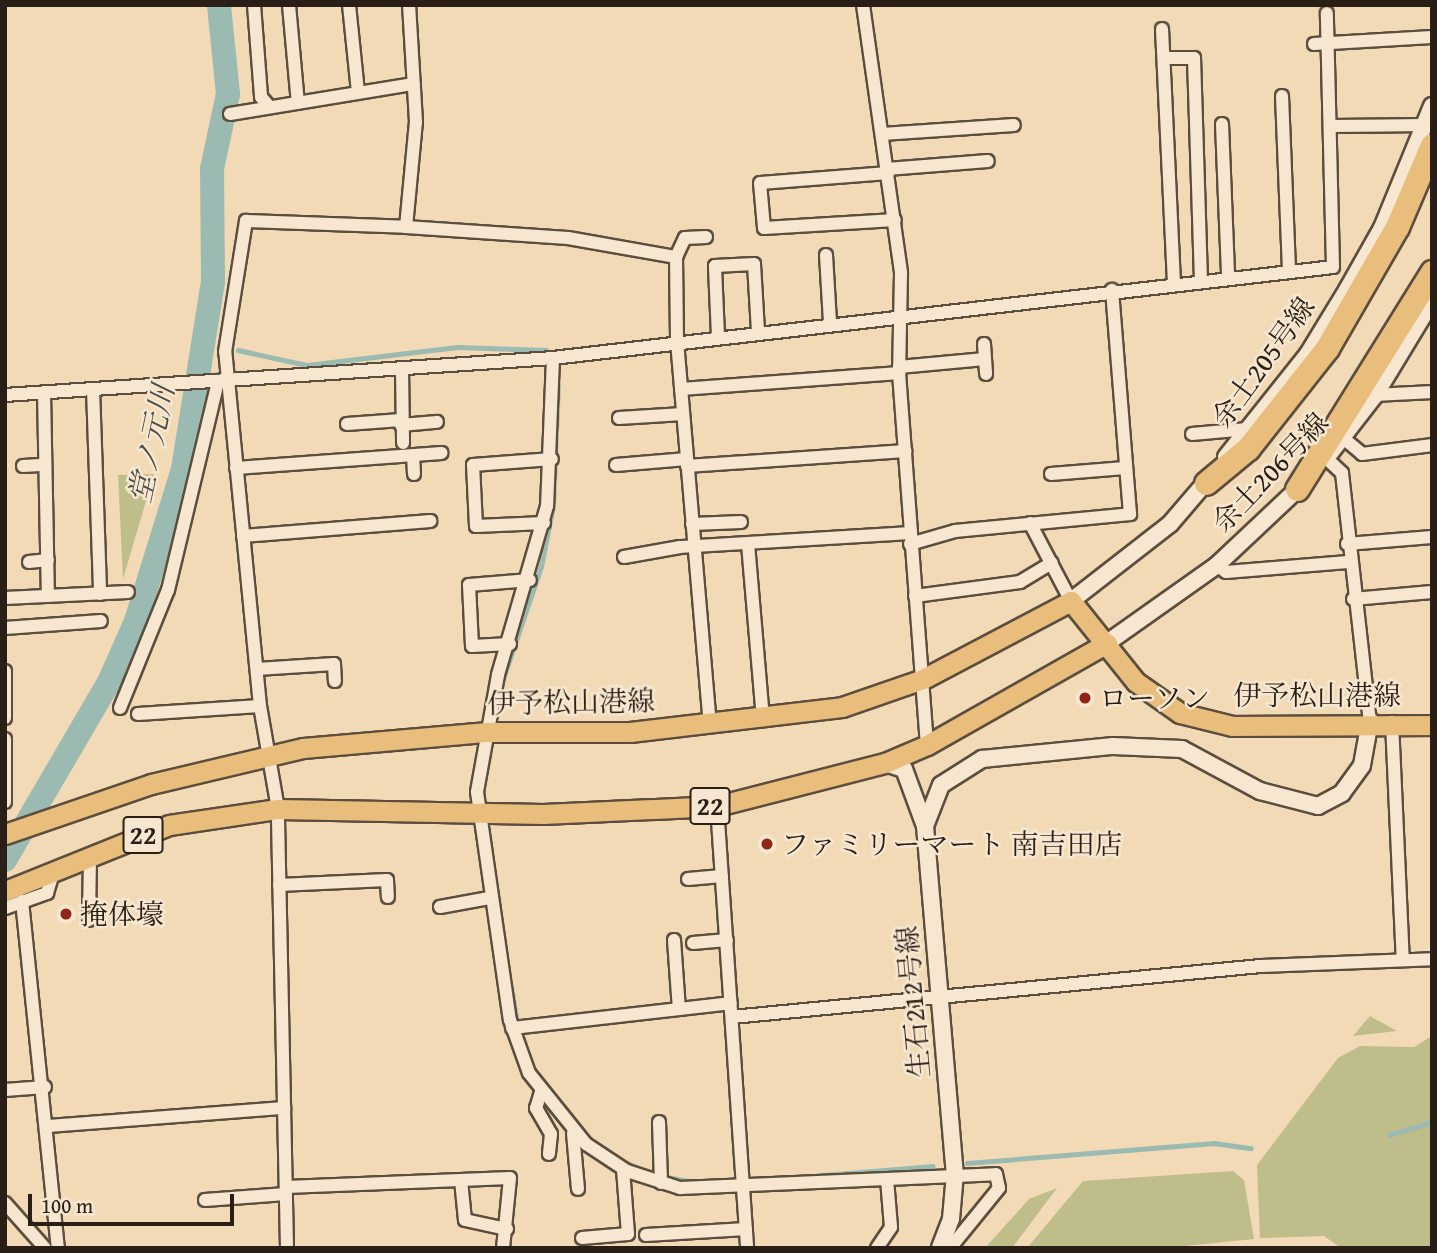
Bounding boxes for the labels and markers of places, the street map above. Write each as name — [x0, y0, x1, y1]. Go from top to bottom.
place label: ローソン — [1099, 681, 1211, 715]
marker: ローソン — [1077, 690, 1093, 706]
place label: ファミリーマート 南吉田店 — [781, 827, 1123, 861]
marker: ファミリーマート 南吉田店 — [759, 836, 775, 852]
place label: 掩体壕 — [80, 897, 164, 931]
marker: 掩体壕 — [58, 906, 74, 922]

